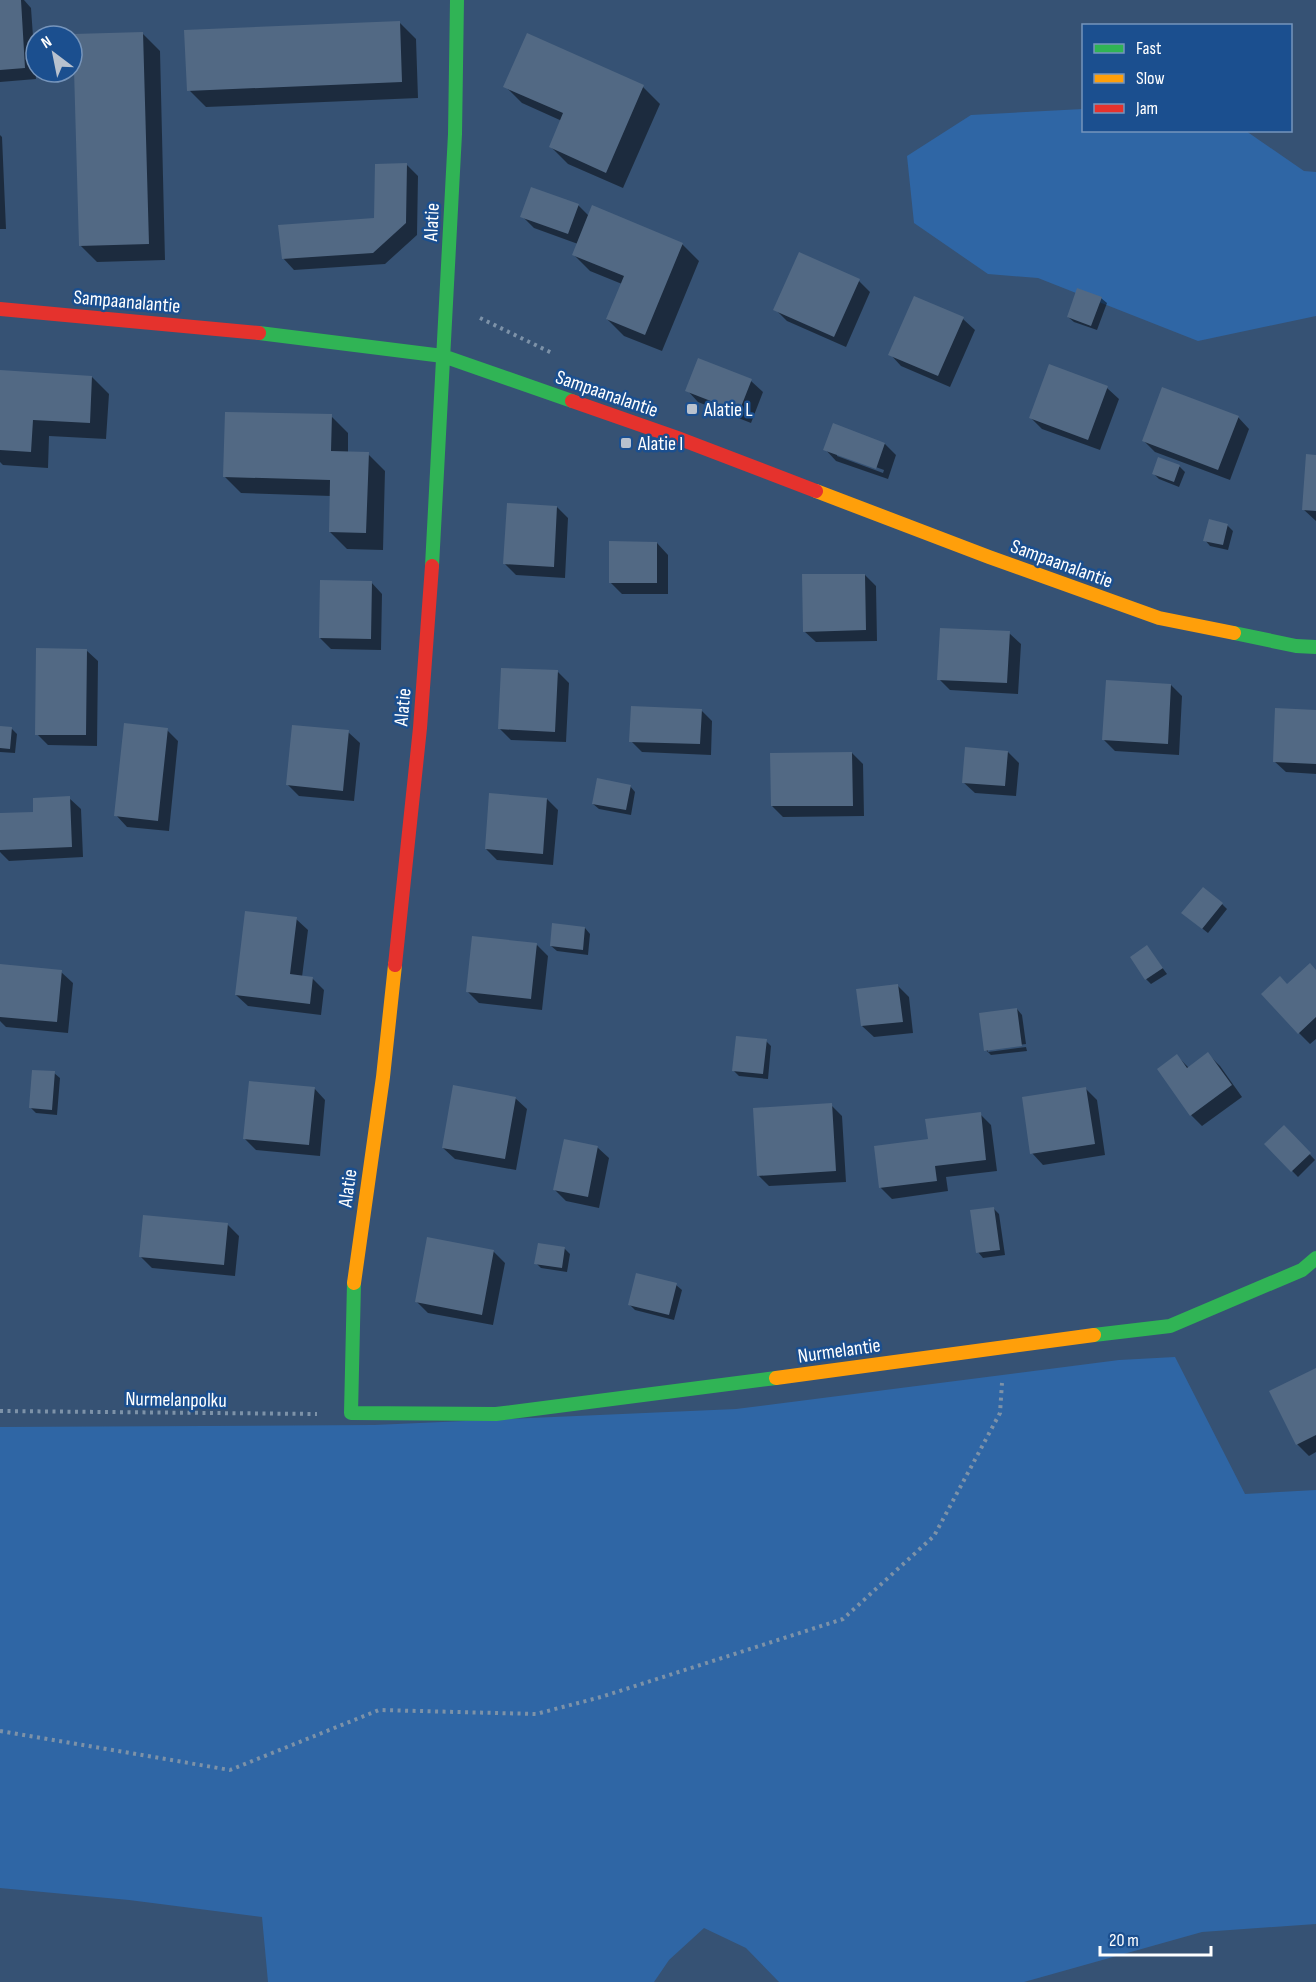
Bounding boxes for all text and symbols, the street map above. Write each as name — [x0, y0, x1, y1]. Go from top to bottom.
north arrow — [24, 24, 84, 84]
legend — [1082, 24, 1292, 132]
text: N — [38, 32, 56, 53]
text: Fast — [1136, 38, 1162, 59]
text: Slow — [1136, 68, 1165, 89]
text: Jam — [1135, 98, 1158, 119]
street label: Alatie — [419, 202, 445, 243]
street label: Sampaanalantie — [73, 285, 181, 319]
street label: Sampaanalantie — [552, 365, 661, 423]
place label: Alatie L — [703, 398, 753, 422]
marker: Alatie L — [685, 402, 699, 416]
place label: Alatie I — [637, 432, 683, 456]
marker: Alatie I — [619, 436, 633, 450]
street label: Sampaanalantie — [1007, 534, 1116, 594]
street label: Alatie — [389, 687, 417, 728]
street label: Alatie — [333, 1168, 363, 1210]
street label: Nurmelantie — [796, 1333, 882, 1369]
street label: Nurmelanpolku — [125, 1387, 227, 1413]
scale bar — [1100, 1919, 1211, 1957]
text: 20 m — [1109, 1930, 1139, 1951]

